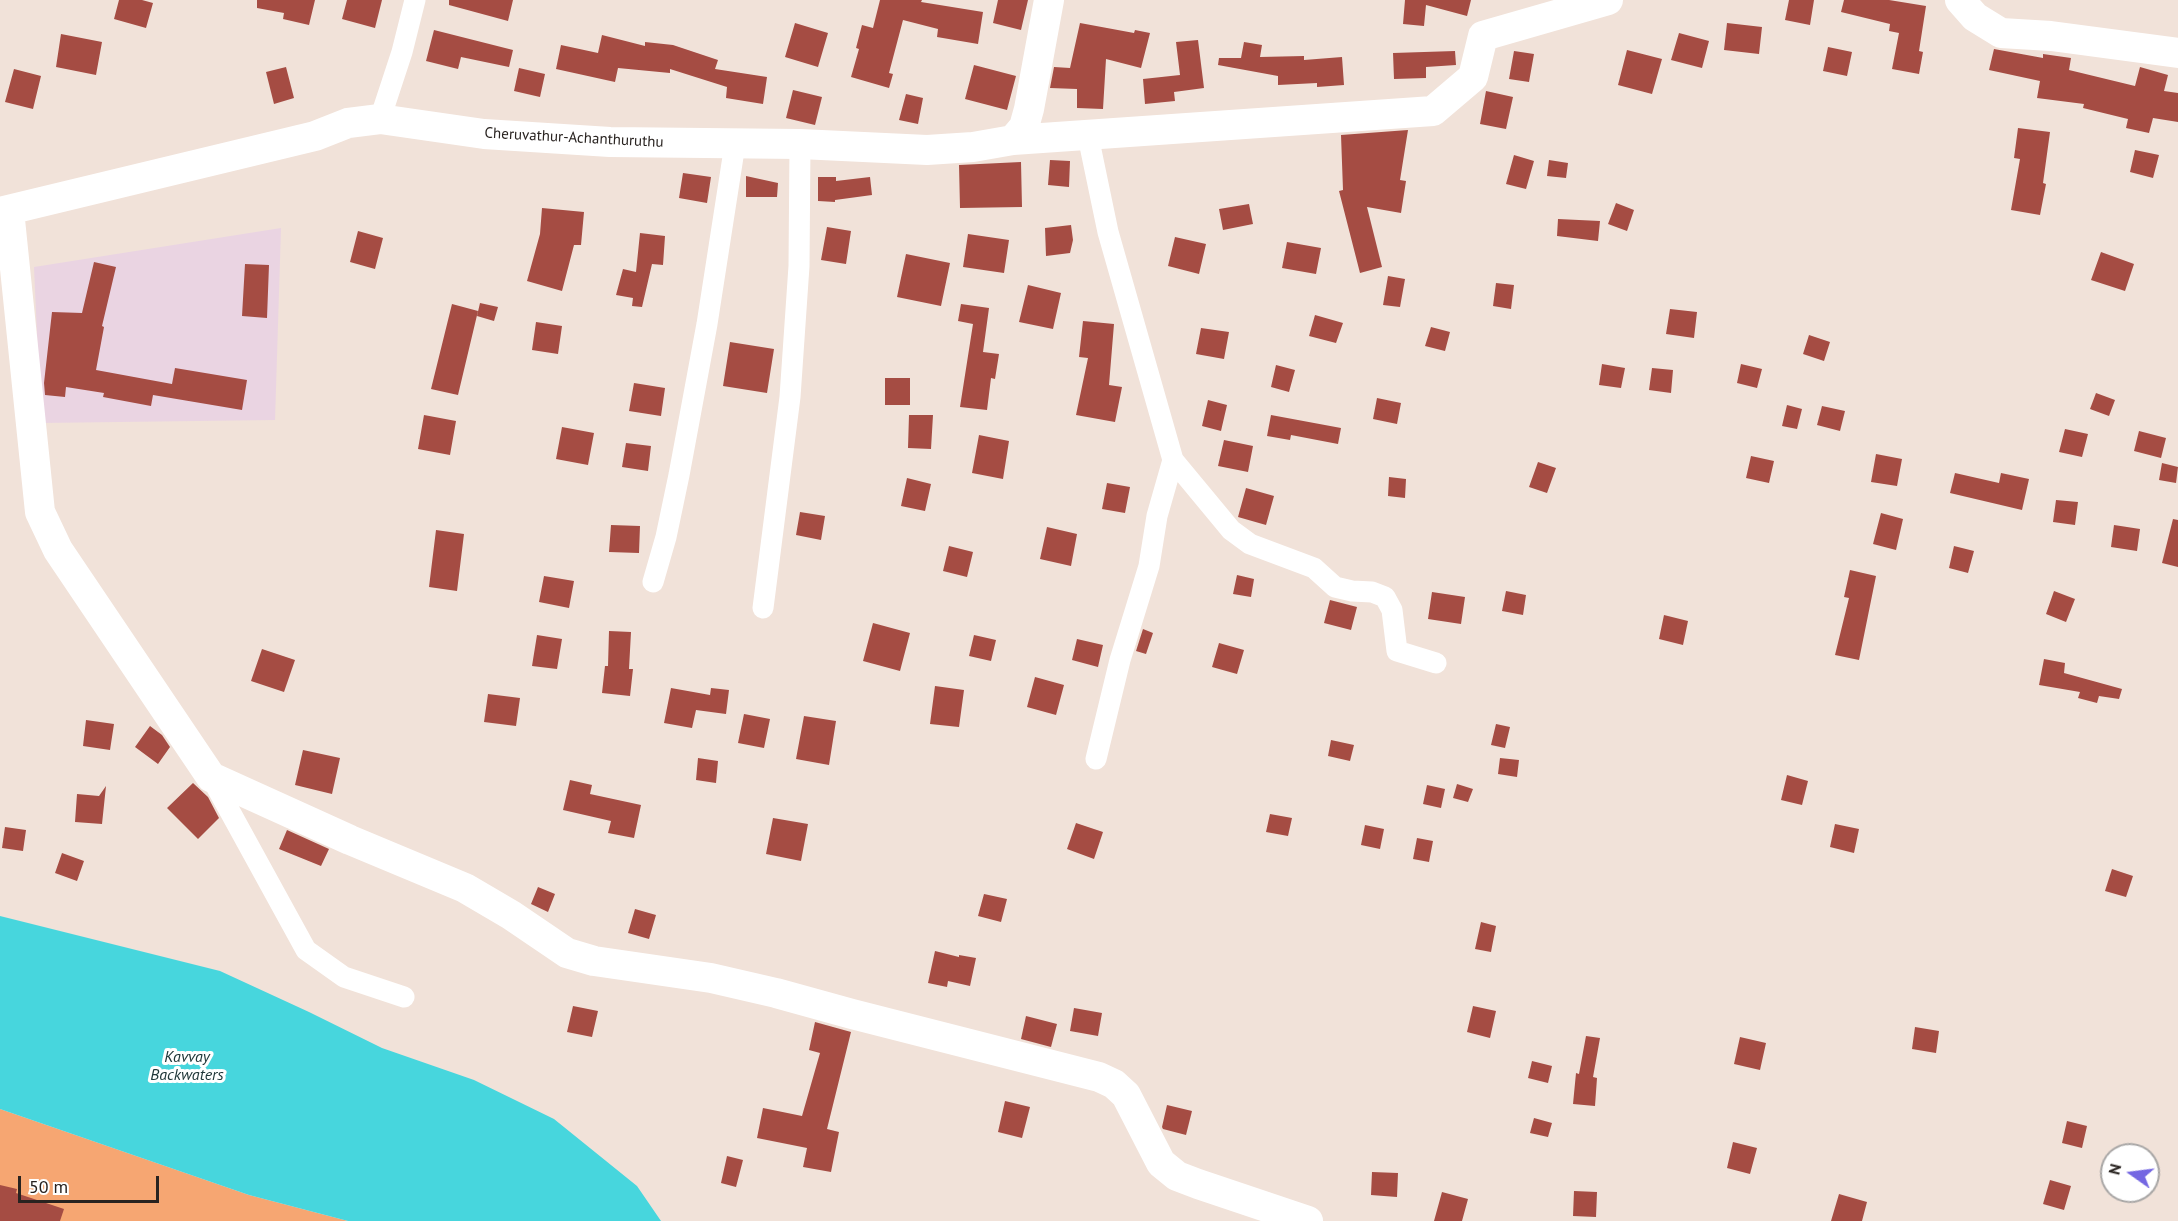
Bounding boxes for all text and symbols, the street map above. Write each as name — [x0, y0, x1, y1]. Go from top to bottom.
street label: Cheruvathur-Achanthuruthu — [484, 124, 664, 152]
water label: Kavvay Backwaters — [150, 1047, 224, 1085]
north arrow — [2100, 1143, 2160, 1203]
text: N — [2103, 1162, 2125, 1177]
scale bar — [21, 1164, 162, 1202]
text: 50 m — [29, 1175, 68, 1198]

